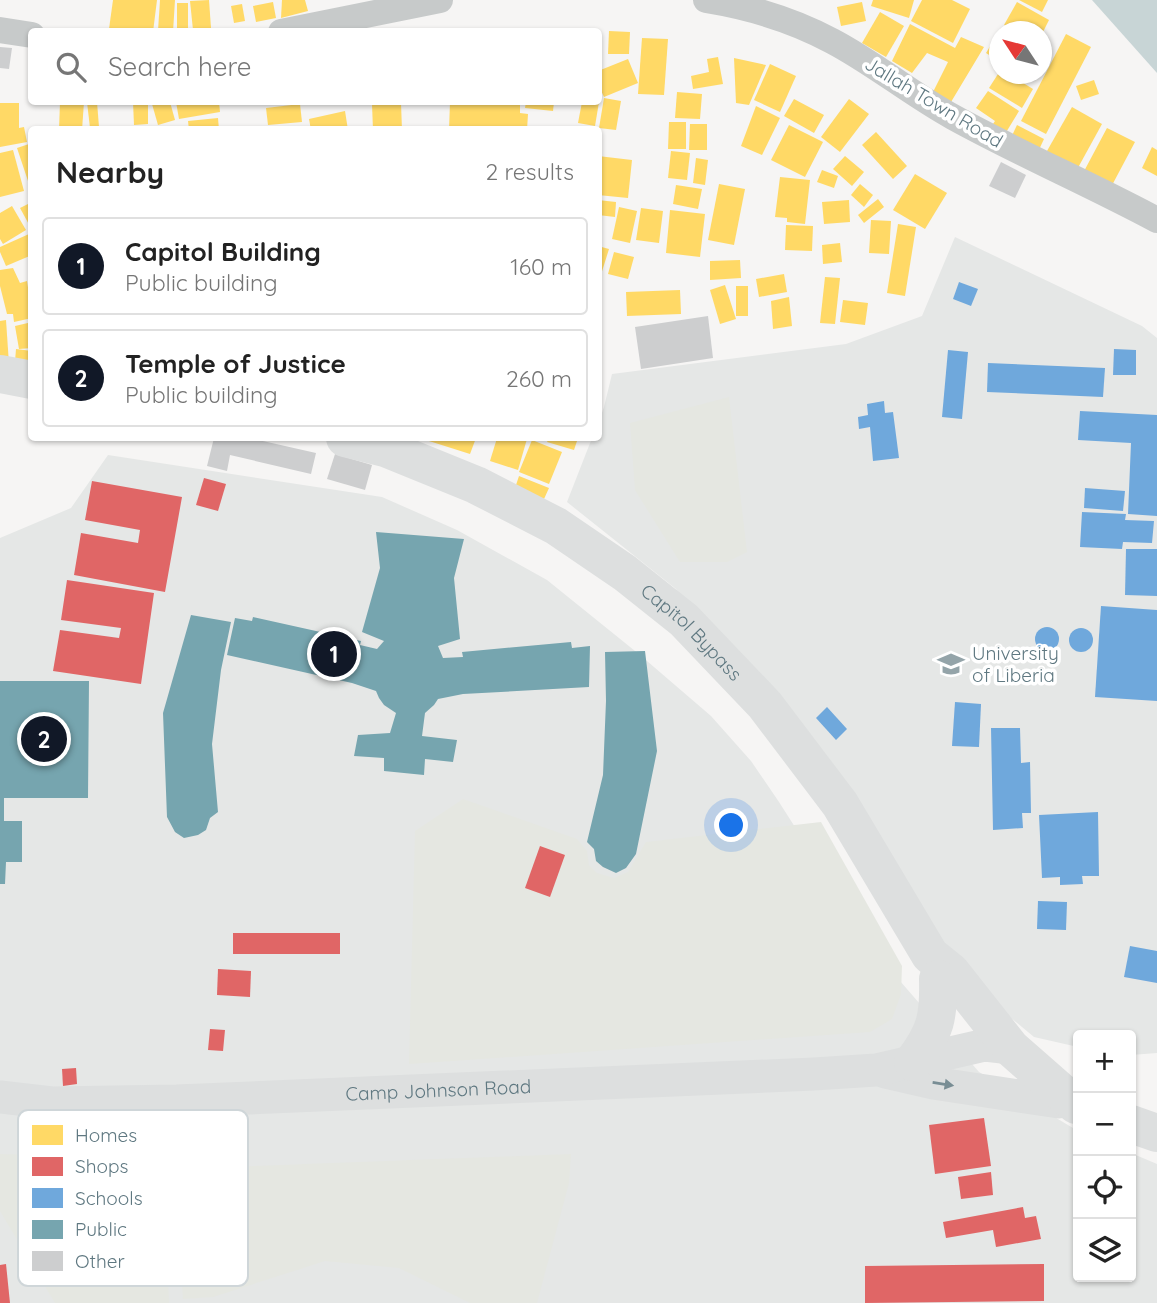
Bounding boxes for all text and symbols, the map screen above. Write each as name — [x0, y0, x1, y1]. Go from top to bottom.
north arrow — [989, 21, 1052, 84]
search box — [28, 28, 602, 105]
icon: search — [52, 48, 90, 86]
text: Search here — [108, 50, 252, 83]
street label: Jallah Town Road — [861, 51, 1007, 153]
text: Nearby — [56, 153, 164, 191]
text: 2 results — [485, 157, 574, 186]
text: Capitol Building — [125, 235, 321, 268]
text: 1 — [77, 252, 85, 281]
text: 160 m — [510, 252, 572, 281]
text: Public building — [125, 268, 278, 297]
text: Temple of Justice — [125, 347, 346, 380]
text: 2 — [74, 364, 88, 393]
text: 260 m — [506, 364, 572, 393]
text: Public building — [125, 380, 278, 409]
street label: Capitol Bypass — [636, 578, 747, 686]
pin: 1 — [311, 628, 357, 680]
place label: University of Liberia — [972, 641, 1059, 687]
school or university icon: University of Liberia — [936, 649, 966, 679]
pin: 2 — [21, 713, 67, 765]
your location — [714, 808, 748, 842]
map controls — [1073, 1030, 1136, 1282]
button: + — [1073, 1030, 1136, 1093]
street label: Camp Johnson Road — [345, 1074, 532, 1106]
one-way arrow — [932, 1079, 954, 1090]
button: − — [1073, 1093, 1136, 1156]
legend — [18, 1110, 248, 1286]
text: Homes — [75, 1123, 137, 1147]
text: Shops — [75, 1154, 128, 1178]
button: locate — [1073, 1156, 1136, 1219]
text: Schools — [75, 1186, 143, 1210]
text: Public — [75, 1217, 127, 1241]
button: layers — [1073, 1219, 1136, 1282]
text: Other — [75, 1249, 126, 1273]

